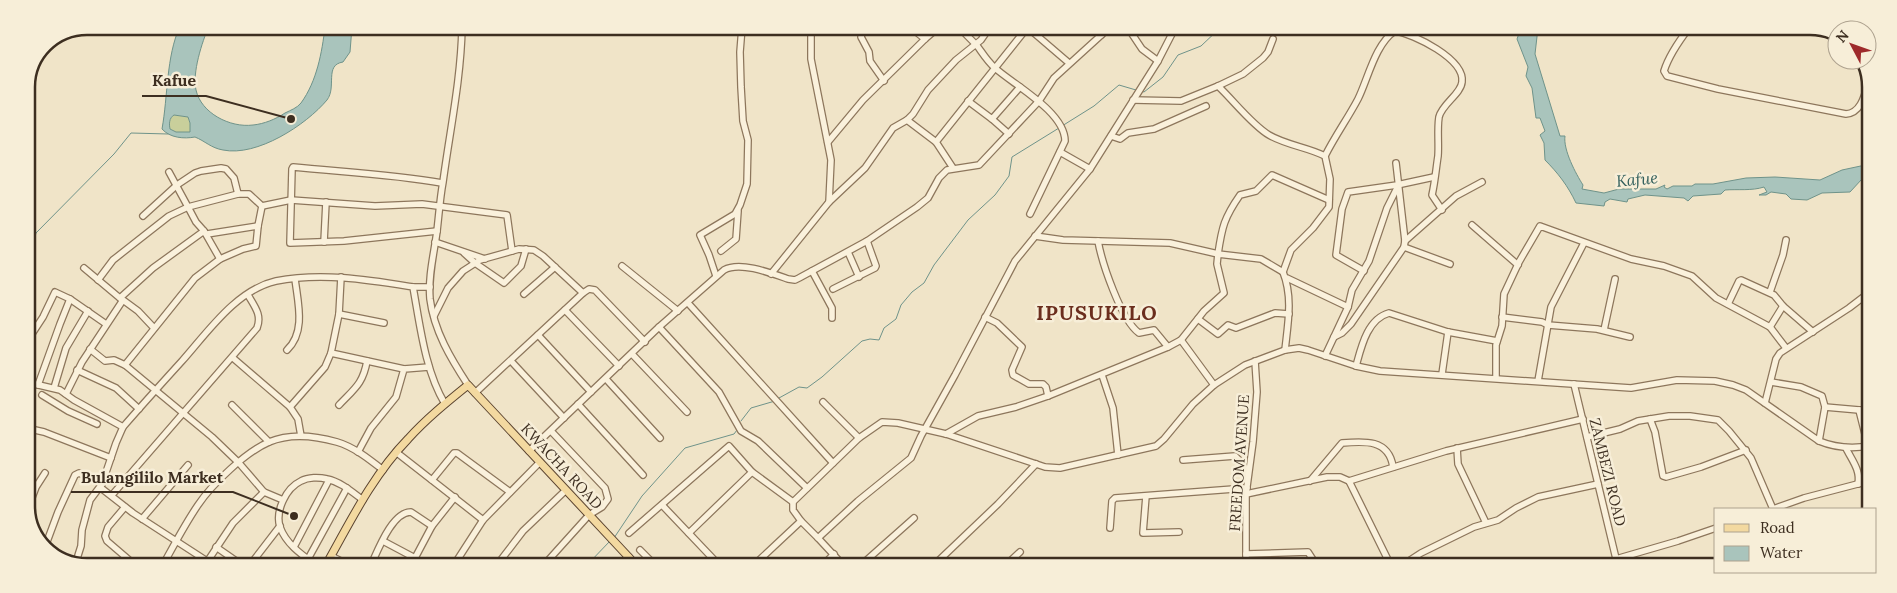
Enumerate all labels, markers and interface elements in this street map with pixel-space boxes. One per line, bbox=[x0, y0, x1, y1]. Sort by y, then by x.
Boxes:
north arrow bbox=[1827, 20, 1877, 70]
text: N bbox=[1832, 26, 1853, 46]
callout: Kafue bbox=[142, 65, 206, 96]
text: Kafue bbox=[152, 70, 196, 90]
water label: Kafue bbox=[1615, 167, 1659, 191]
district label: IPUSUKILO bbox=[1036, 300, 1158, 325]
street label: FREEDOM AVENUE bbox=[1225, 394, 1253, 532]
street label: ZAMBEZI ROAD bbox=[1585, 416, 1631, 528]
street label: KWACHA ROAD bbox=[517, 419, 607, 513]
callout: Bulangililo Market bbox=[71, 461, 233, 492]
text: Bulangililo Market bbox=[81, 467, 224, 487]
legend bbox=[1714, 508, 1877, 573]
text: Road bbox=[1760, 518, 1795, 537]
text: Water bbox=[1760, 543, 1803, 562]

